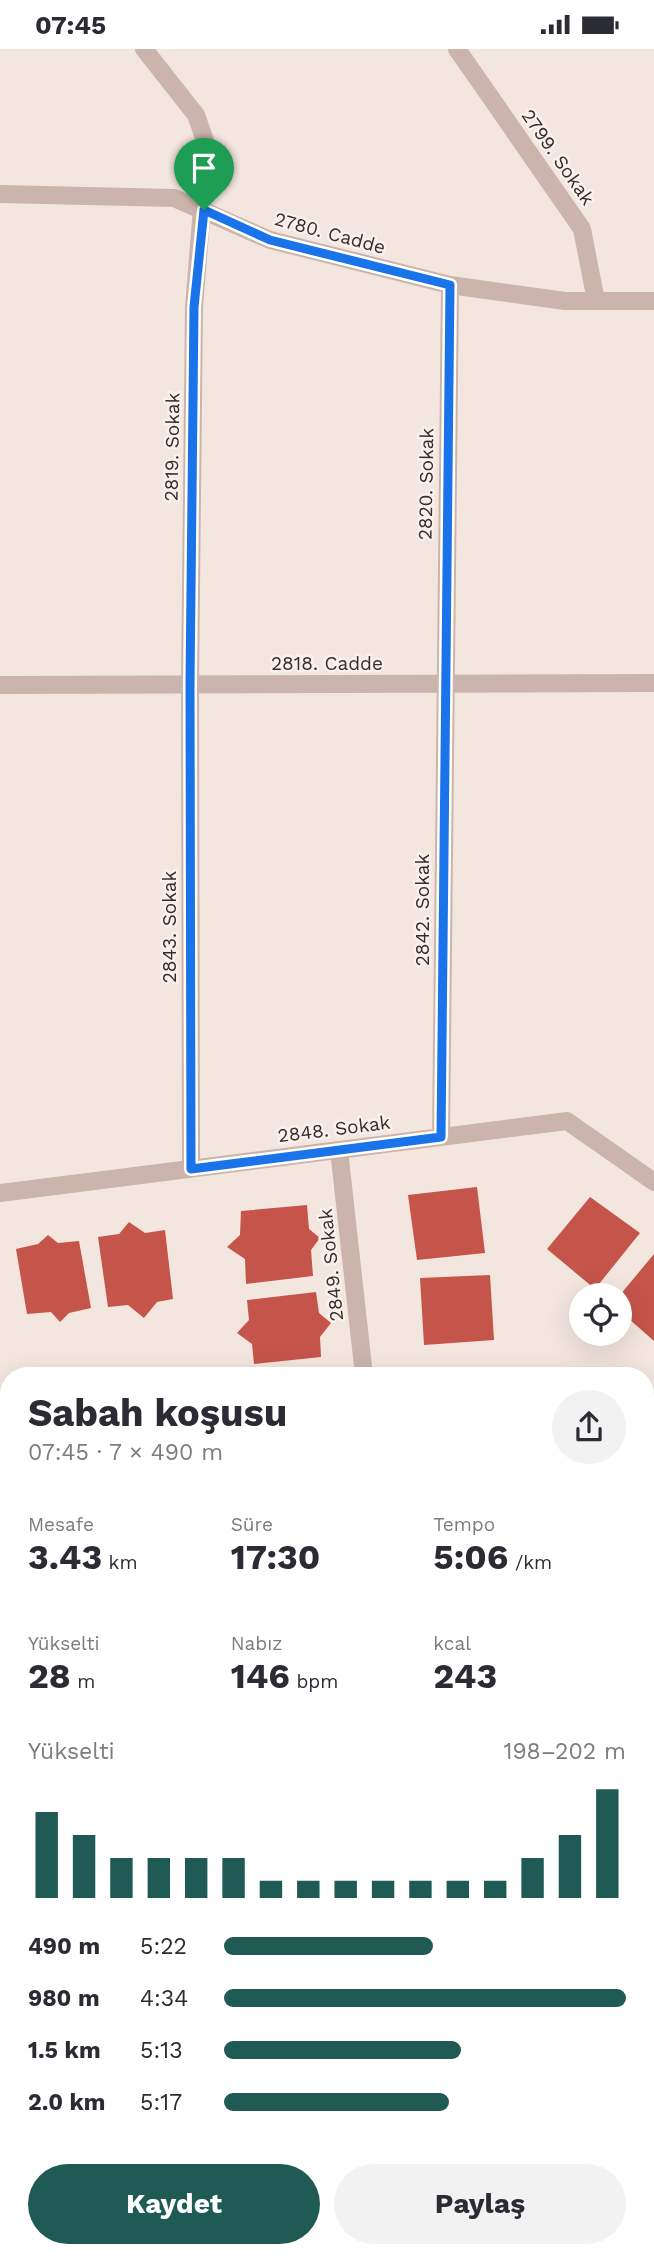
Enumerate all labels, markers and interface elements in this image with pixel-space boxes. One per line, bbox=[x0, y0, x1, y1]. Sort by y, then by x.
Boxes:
text: 07:45 bbox=[35, 10, 106, 40]
street label: 2799. Sokak bbox=[517, 105, 600, 210]
pin bbox=[174, 138, 234, 210]
icon: arrive bbox=[185, 149, 223, 187]
street label: 2780. Cadde bbox=[272, 207, 388, 259]
street label: 2819. Sokak bbox=[160, 392, 184, 502]
street label: 2820. Sokak bbox=[414, 427, 438, 540]
street label: 2818. Cadde bbox=[271, 652, 383, 675]
street label: 2842. Sokak bbox=[411, 853, 434, 966]
street label: 2843. Sokak bbox=[158, 870, 181, 983]
street label: 2848. Sokak bbox=[276, 1111, 392, 1147]
street label: 2849. Sokak bbox=[314, 1207, 348, 1322]
map controls bbox=[569, 1283, 632, 1346]
button: locate bbox=[569, 1283, 632, 1346]
button: share bbox=[552, 1390, 626, 1464]
text: Sabah koşusu bbox=[28, 1391, 287, 1435]
text: 07:45 · 7 × 490 m bbox=[28, 1439, 223, 1466]
text: Mesafe bbox=[28, 1513, 94, 1536]
text: Süre bbox=[231, 1513, 273, 1536]
text: Tempo bbox=[433, 1513, 495, 1536]
text: 3.43 bbox=[28, 1536, 102, 1578]
text: 17:30 bbox=[231, 1536, 320, 1578]
text: 5:06 bbox=[433, 1536, 508, 1578]
text: km bbox=[102, 1551, 138, 1574]
text: /km bbox=[508, 1551, 552, 1574]
text: Yükselti bbox=[28, 1632, 100, 1655]
text: Nabız bbox=[231, 1632, 282, 1655]
text: kcal bbox=[433, 1632, 471, 1655]
text: 28 bbox=[28, 1655, 71, 1697]
text: 146 bbox=[231, 1655, 290, 1697]
text: 243 bbox=[433, 1655, 497, 1697]
text: m bbox=[71, 1670, 95, 1693]
text: bpm bbox=[290, 1670, 338, 1693]
text: Yükselti bbox=[28, 1738, 115, 1765]
text: 198–202 m bbox=[503, 1738, 626, 1765]
text: 490 m bbox=[28, 1933, 100, 1960]
text: 5:22 bbox=[140, 1933, 187, 1960]
text: 980 m bbox=[28, 1985, 100, 2012]
text: 4:34 bbox=[140, 1985, 188, 2012]
text: 1.5 km bbox=[28, 2037, 101, 2064]
text: 5:13 bbox=[140, 2037, 183, 2064]
text: 2.0 km bbox=[28, 2089, 106, 2116]
text: 5:17 bbox=[140, 2089, 182, 2116]
button: Kaydet bbox=[28, 2164, 320, 2244]
button: Paylaş bbox=[334, 2164, 626, 2244]

